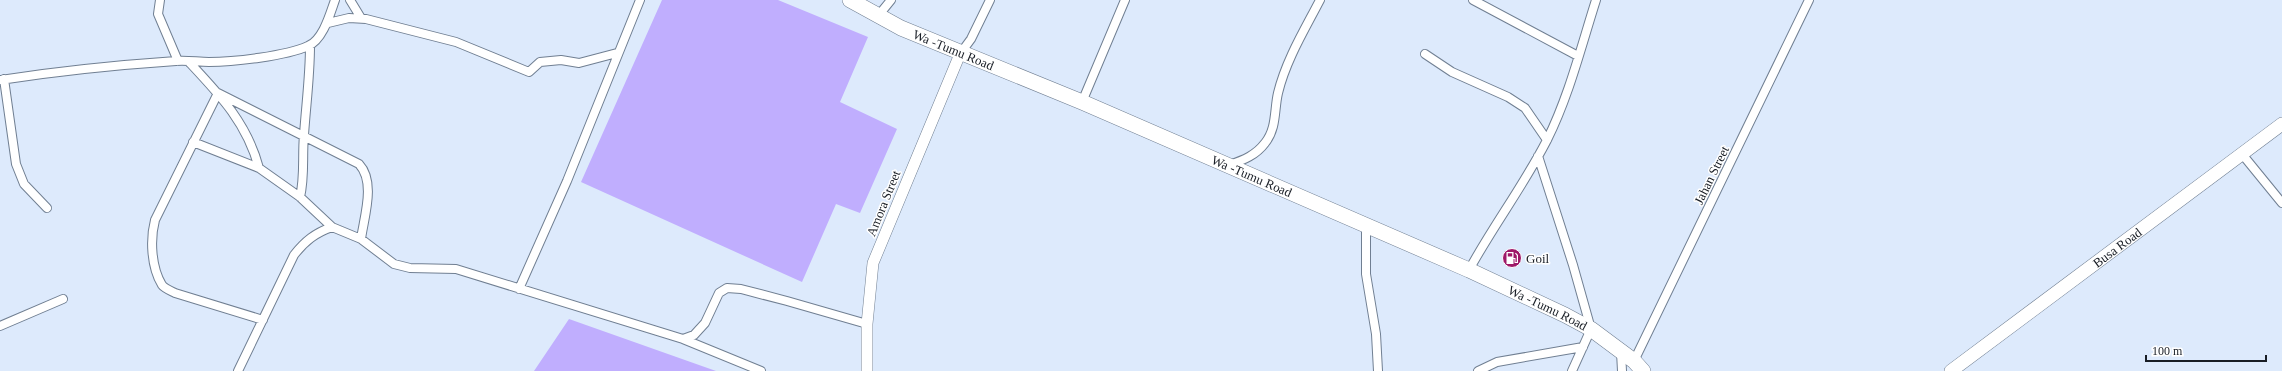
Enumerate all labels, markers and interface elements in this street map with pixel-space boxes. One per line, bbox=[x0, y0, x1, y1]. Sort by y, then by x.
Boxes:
street label: Wa -Tumu Road bbox=[911, 27, 996, 73]
street label: Jahan Street bbox=[1691, 143, 1732, 207]
street label: Wa -Tumu Road bbox=[1209, 152, 1295, 200]
street label: Amora Street bbox=[863, 168, 904, 238]
street label: Busa Road bbox=[2090, 224, 2145, 271]
fuel station icon: Goil bbox=[1501, 247, 1523, 269]
place label: Goil bbox=[1526, 251, 1550, 266]
street label: Wa -Tumu Road bbox=[1506, 283, 1590, 334]
scale bar bbox=[2146, 337, 2266, 363]
text: 100 m bbox=[2152, 344, 2183, 358]

